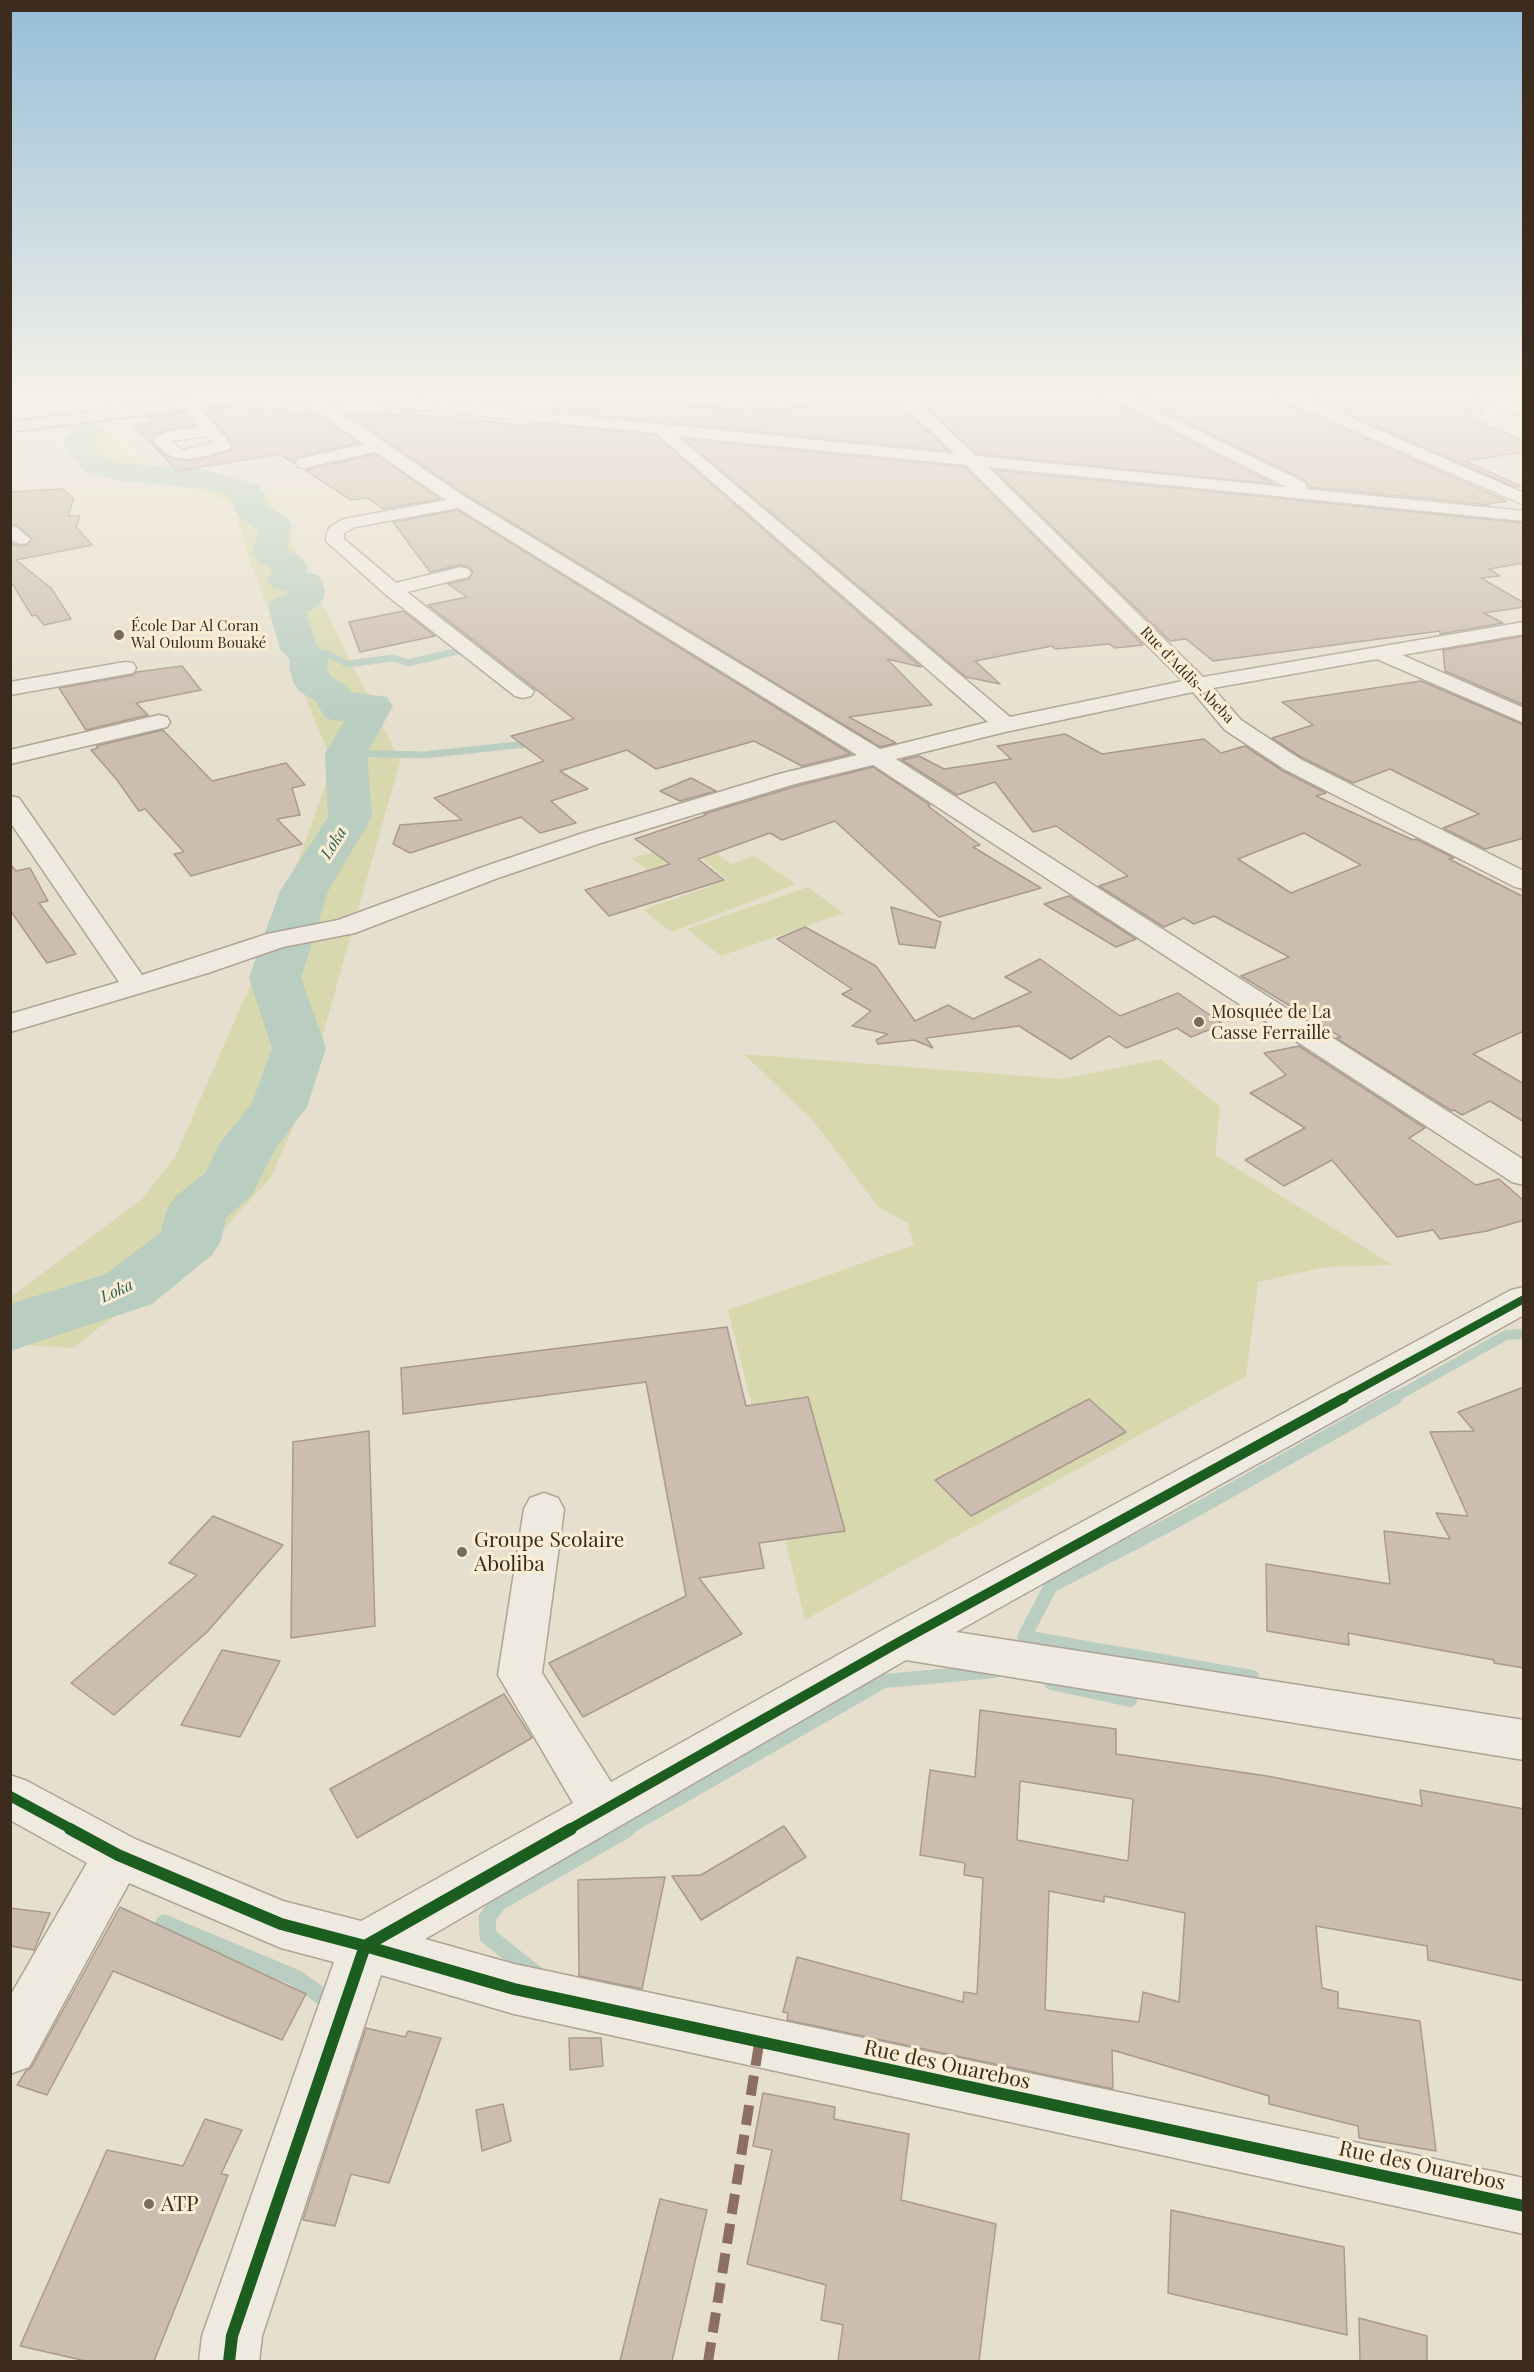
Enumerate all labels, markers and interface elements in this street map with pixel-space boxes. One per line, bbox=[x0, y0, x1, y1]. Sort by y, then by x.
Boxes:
place label: École Dar Al Coran Wal Ouloum Bouaké bbox=[131, 617, 266, 652]
street label: Rue d'Addis-Abeba bbox=[1136, 623, 1238, 727]
marker: École Dar Al Coran Wal Ouloum Bouaké bbox=[112, 628, 126, 642]
water label: Loka bbox=[317, 824, 351, 862]
place label: Mosquée de La Casse Ferraille bbox=[1211, 1001, 1331, 1044]
marker: Mosquée de La Casse Ferraille bbox=[1192, 1015, 1206, 1029]
water label: Loka bbox=[98, 1275, 136, 1307]
place label: Groupe Scolaire Aboliba bbox=[474, 1527, 624, 1577]
marker: Groupe Scolaire Aboliba bbox=[455, 1545, 469, 1559]
street label: Rue des Ouarebos bbox=[861, 2035, 1033, 2095]
street label: Rue des Ouarebos bbox=[1336, 2136, 1508, 2196]
place label: ATP bbox=[161, 2191, 199, 2217]
marker: ATP bbox=[142, 2197, 156, 2211]

